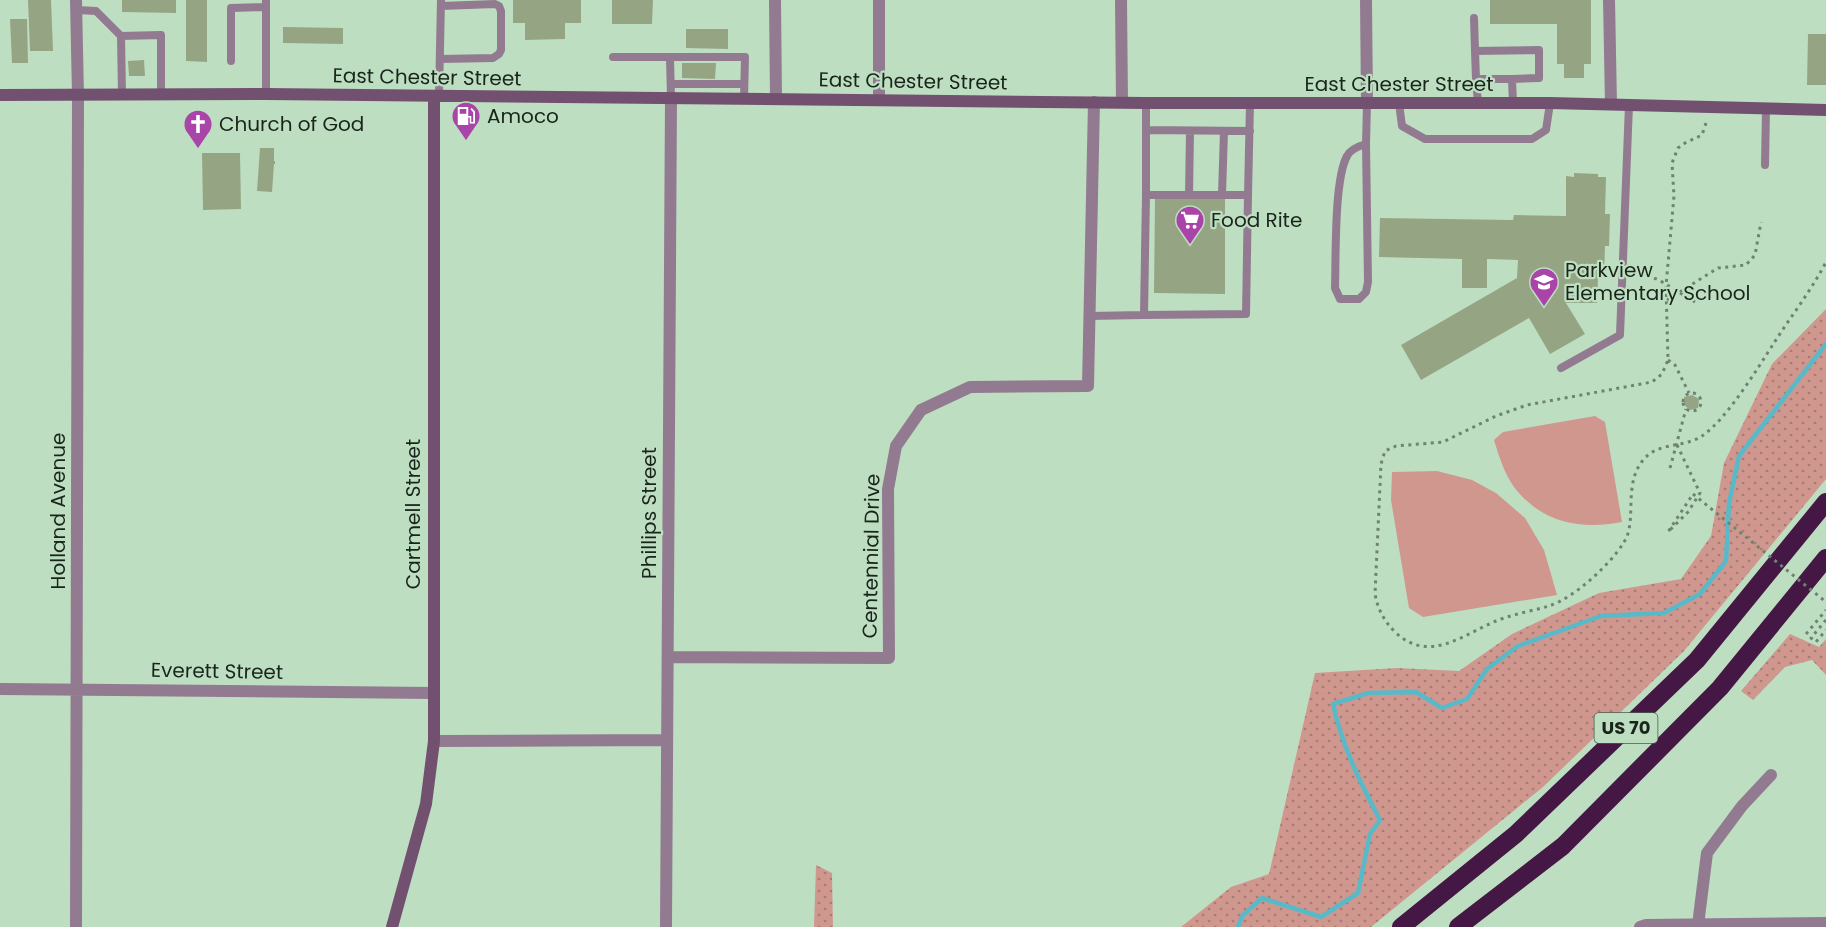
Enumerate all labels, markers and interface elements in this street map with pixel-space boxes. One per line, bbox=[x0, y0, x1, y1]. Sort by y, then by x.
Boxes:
street label: East Chester Street bbox=[332, 61, 522, 93]
street label: East Chester Street bbox=[818, 65, 1008, 97]
street label: East Chester Street bbox=[1305, 70, 1493, 98]
fuel station icon: Amoco bbox=[450, 100, 482, 142]
place label: Amoco bbox=[487, 102, 559, 130]
church icon: Church of God bbox=[182, 108, 214, 150]
place label: Church of God bbox=[219, 110, 364, 138]
supermarket icon: Food Rite bbox=[1174, 204, 1206, 246]
place label: Food Rite bbox=[1211, 206, 1302, 234]
place label: Parkview Elementary School bbox=[1565, 256, 1750, 307]
school or university icon: Parkview Elementary School bbox=[1528, 266, 1560, 308]
street label: Holland Avenue bbox=[44, 433, 72, 589]
street label: Cartmell Street bbox=[399, 439, 427, 589]
street label: Phillips Street bbox=[635, 447, 663, 579]
street label: Centennial Drive bbox=[856, 473, 886, 639]
street label: Everett Street bbox=[151, 656, 283, 686]
road number: US 70 bbox=[1594, 713, 1658, 743]

